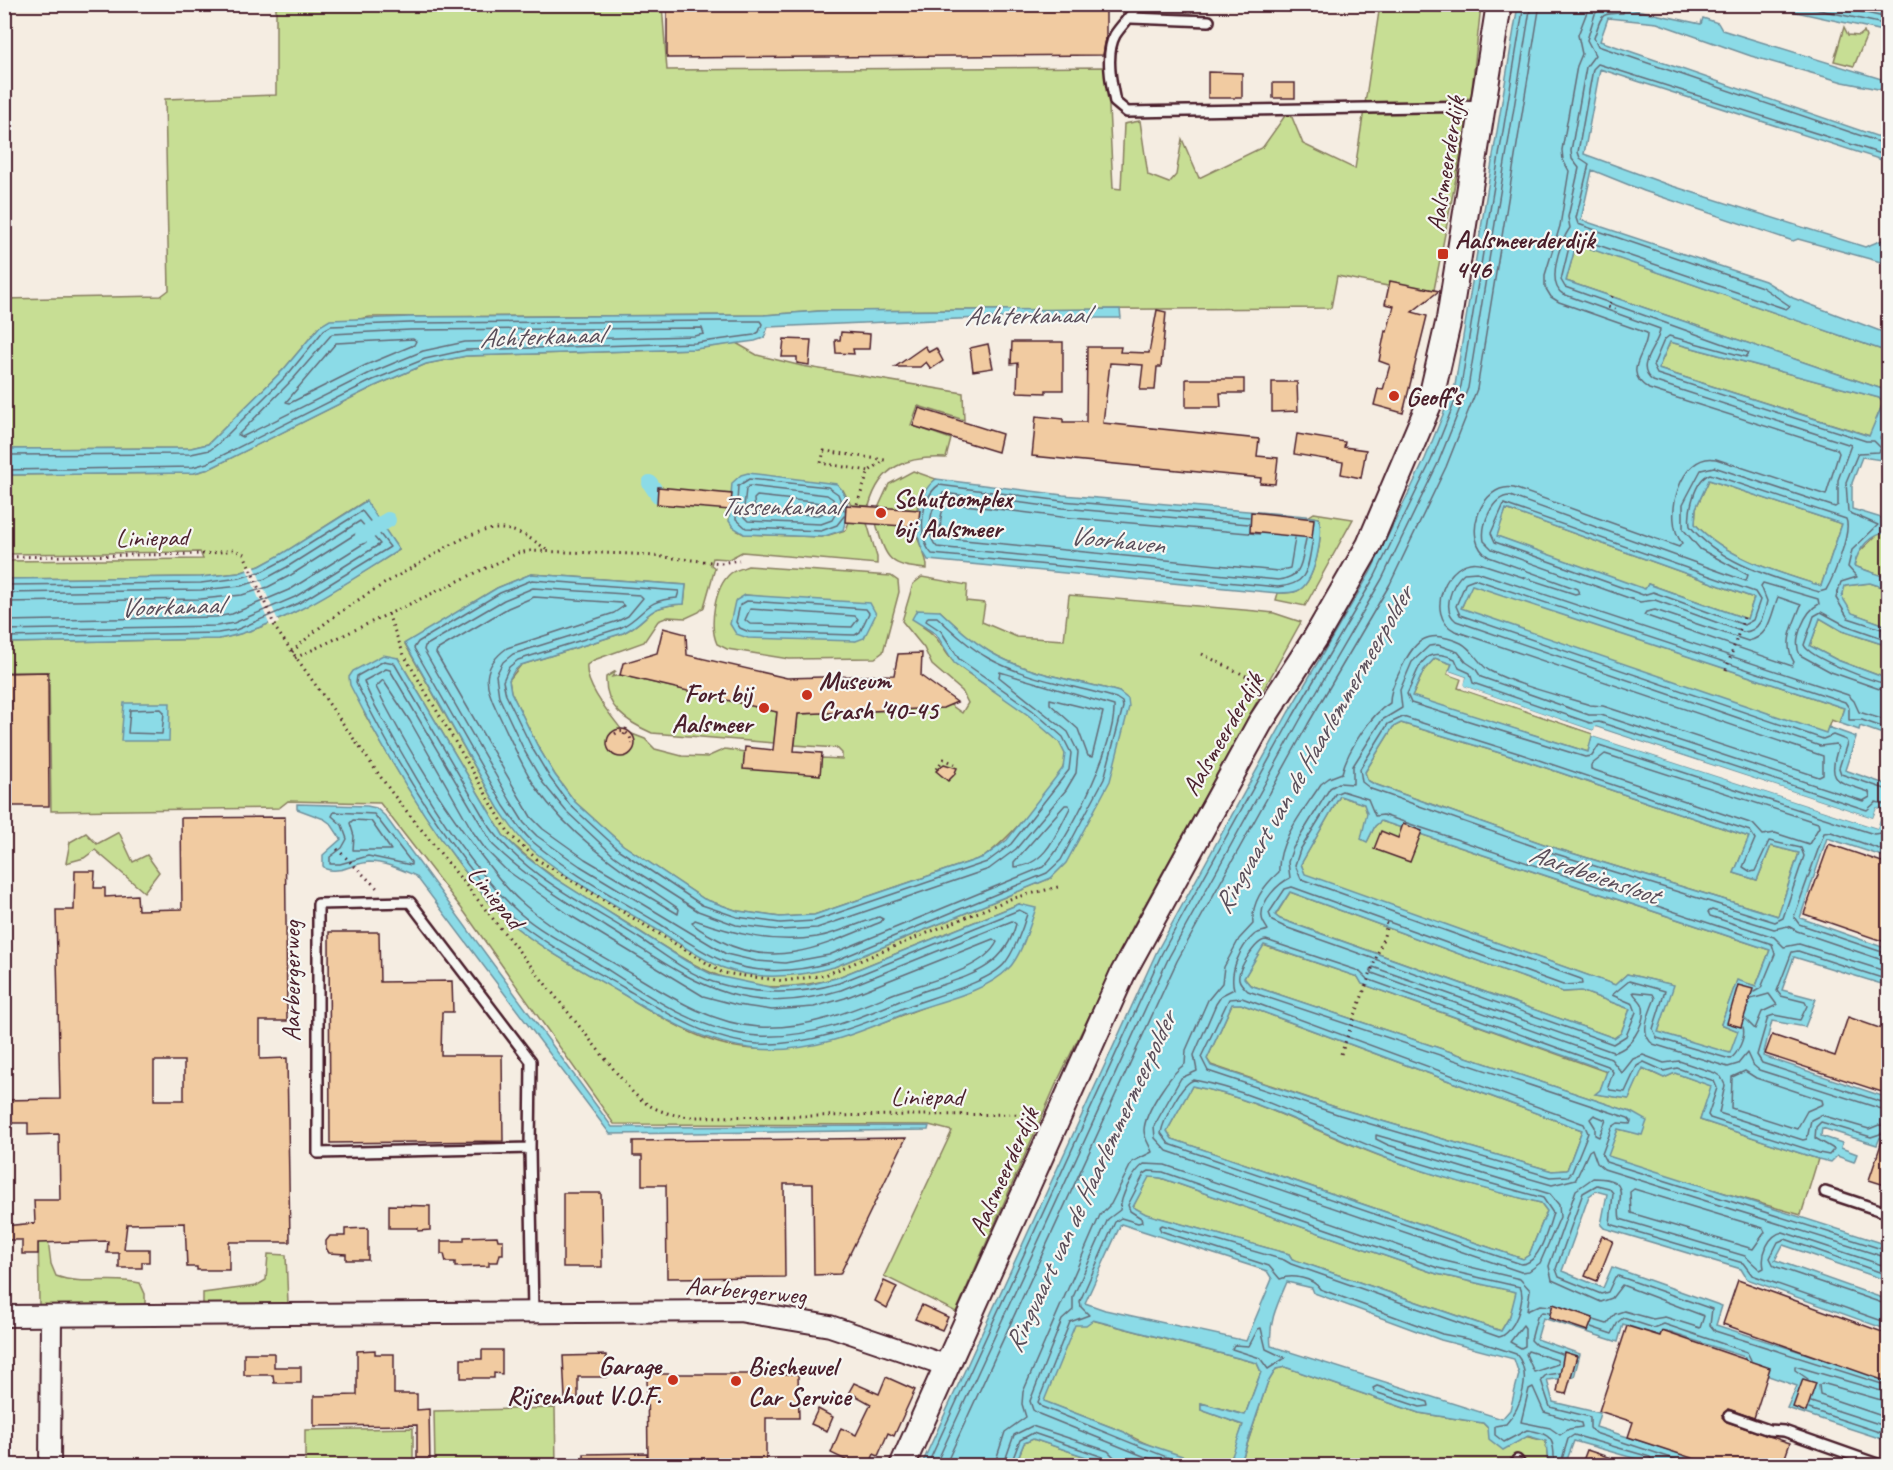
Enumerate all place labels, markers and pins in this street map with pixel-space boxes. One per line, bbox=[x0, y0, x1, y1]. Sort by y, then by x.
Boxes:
place label: Aalsmeerderdijk 446 bbox=[1455, 223, 1597, 286]
marker: Aalsmeerderdijk 446 bbox=[1436, 247, 1450, 261]
place label: Geoff's bbox=[1406, 380, 1465, 413]
marker: Geoff's bbox=[1387, 389, 1401, 403]
place label: Schutcomplex bij Aalsmeer bbox=[893, 482, 1014, 545]
marker: Schutcomplex bij Aalsmeer bbox=[874, 506, 888, 520]
place label: Museum Crash '40-45 bbox=[819, 664, 940, 727]
place label: Fort bij Aalsmeer bbox=[672, 677, 755, 740]
marker: Museum Crash '40-45 bbox=[800, 688, 814, 702]
marker: Fort bij Aalsmeer bbox=[757, 701, 771, 715]
place label: Garage Rijsenhout V.O.F. bbox=[507, 1349, 663, 1412]
place label: Biesheuvel Car Service bbox=[748, 1350, 853, 1413]
marker: Garage Rijsenhout V.O.F. bbox=[666, 1373, 680, 1387]
marker: Biesheuvel Car Service bbox=[729, 1374, 743, 1388]

